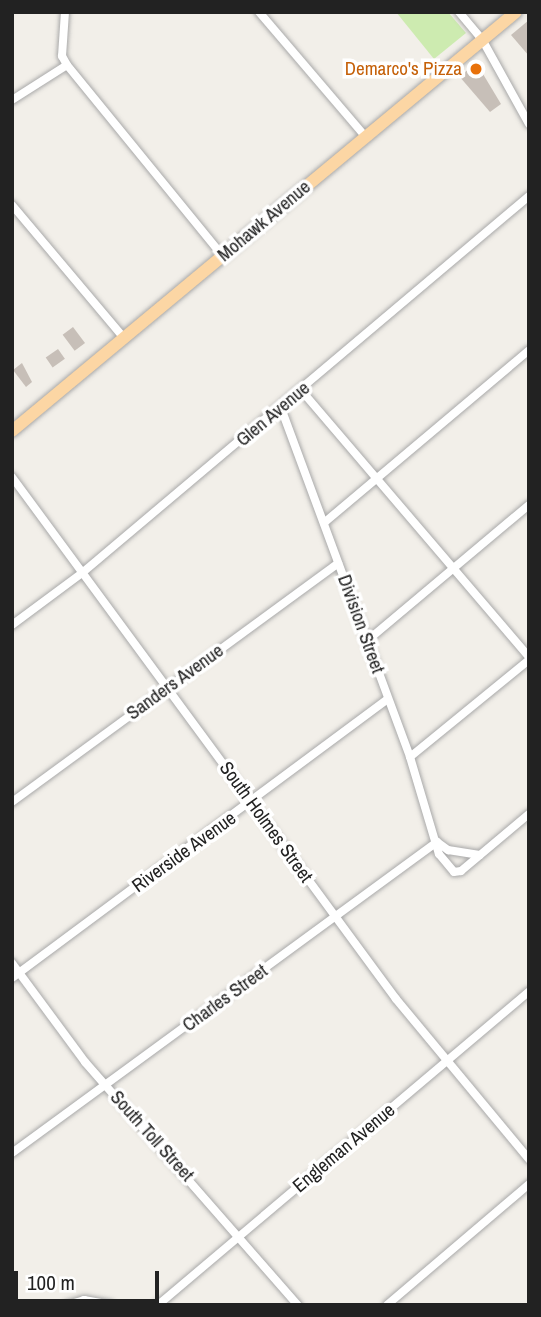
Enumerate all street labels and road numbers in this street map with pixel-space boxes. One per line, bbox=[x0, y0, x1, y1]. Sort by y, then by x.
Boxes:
street label: Mohawk Avenue bbox=[213, 175, 315, 267]
street label: Glen Avenue bbox=[231, 376, 315, 452]
street label: Division Street bbox=[333, 572, 389, 676]
street label: Sanders Avenue bbox=[122, 639, 228, 725]
street label: South Holmes Street bbox=[215, 757, 317, 887]
street label: Riverside Avenue bbox=[127, 806, 241, 898]
street label: Charles Street bbox=[178, 960, 272, 1036]
street label: South Toll Street bbox=[105, 1086, 199, 1186]
street label: Engleman Avenue bbox=[288, 1098, 400, 1198]

